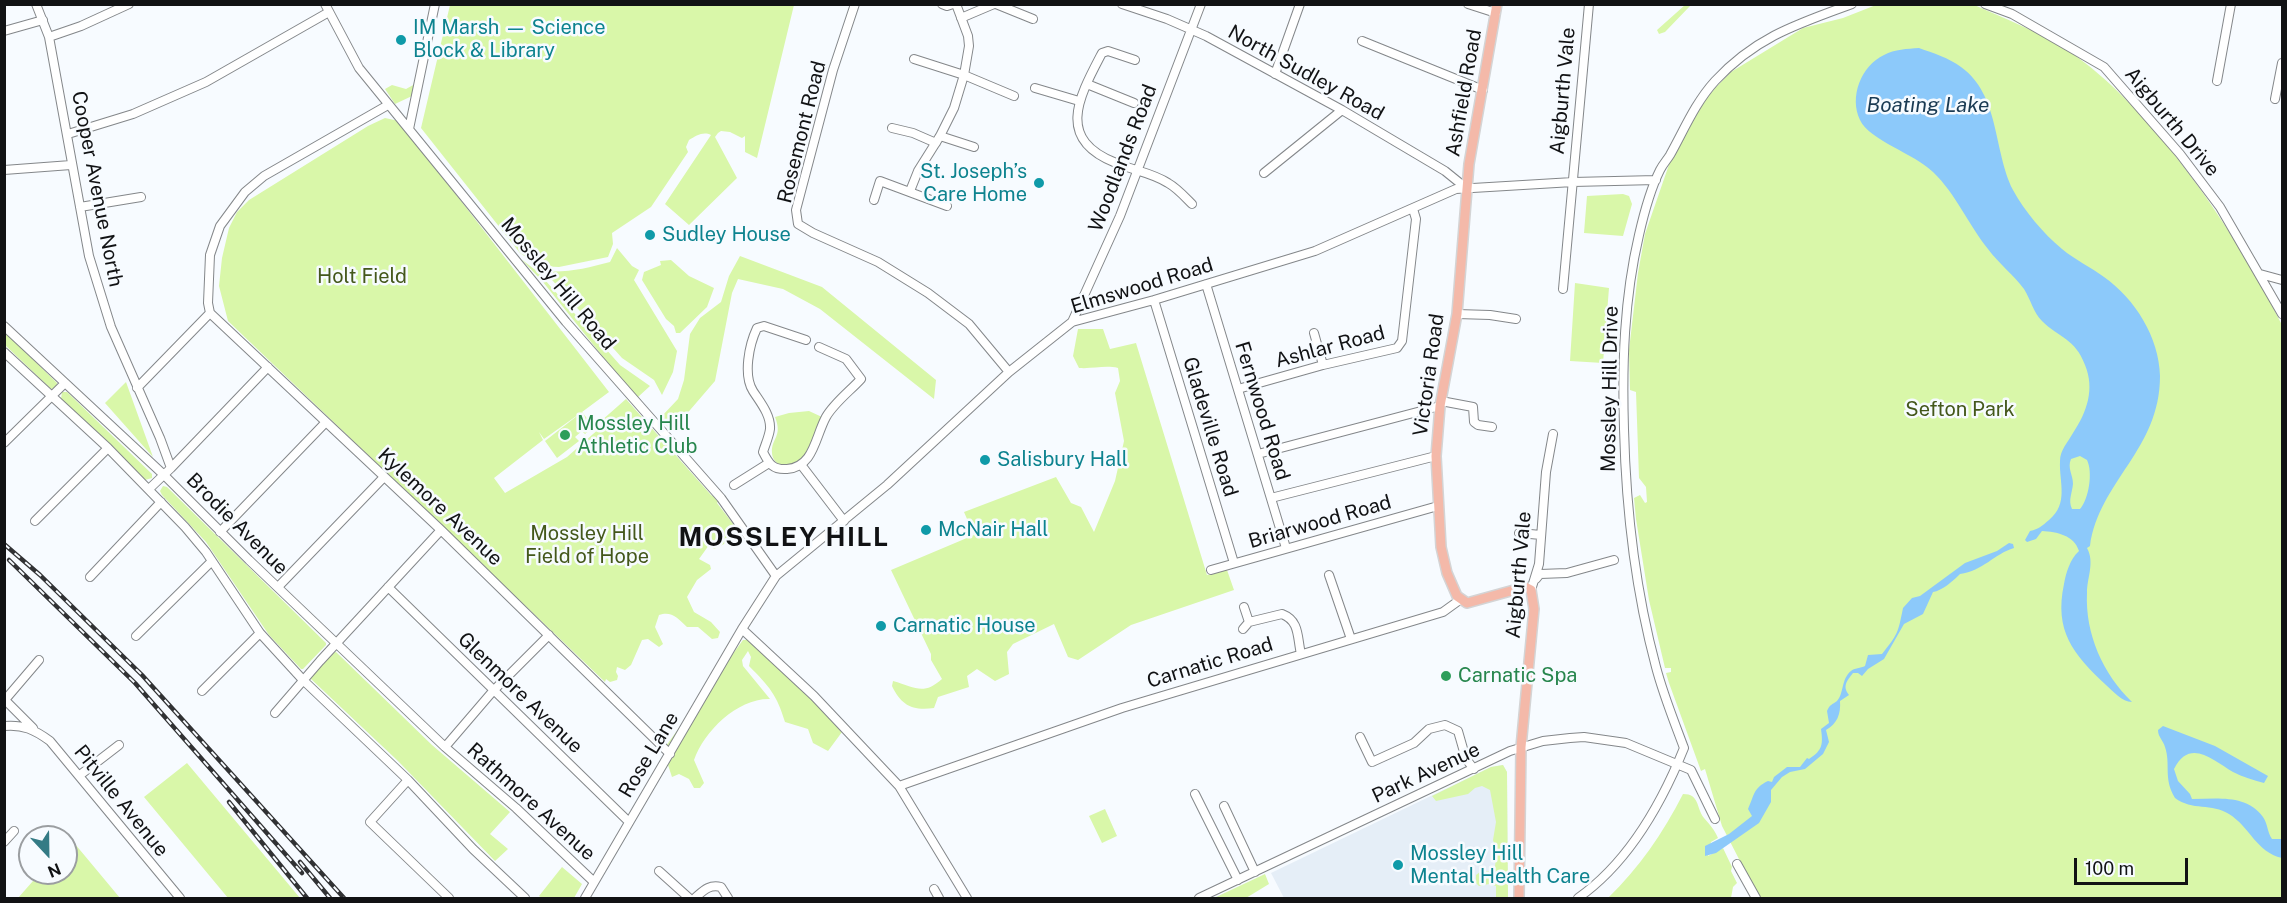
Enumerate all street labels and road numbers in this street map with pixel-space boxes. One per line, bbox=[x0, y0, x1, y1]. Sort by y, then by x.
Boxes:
street label: North Sudley Road bbox=[1224, 20, 1388, 126]
street label: Aigburth Vale bbox=[1545, 26, 1581, 156]
street label: Ashfield Road bbox=[1441, 27, 1487, 159]
street label: Rosemont Road bbox=[773, 58, 831, 206]
street label: Aigburth Drive bbox=[2119, 63, 2225, 181]
street label: Woodlands Road bbox=[1084, 81, 1162, 235]
street label: Cooper Avenue North bbox=[66, 89, 128, 289]
street label: Mossley Hill Road bbox=[496, 213, 620, 355]
street label: Elmswood Road bbox=[1068, 253, 1216, 319]
street label: Mossley Hill Drive bbox=[1597, 306, 1623, 472]
street label: Victoria Road bbox=[1409, 312, 1449, 438]
street label: Ashlar Road bbox=[1273, 321, 1387, 373]
street label: Fernwood Road bbox=[1229, 339, 1295, 483]
street label: Gladeville Road bbox=[1177, 354, 1243, 500]
street label: Kylemore Avenue bbox=[373, 443, 507, 571]
street label: Brodie Avenue bbox=[181, 468, 293, 580]
street label: Briarwood Road bbox=[1246, 490, 1394, 554]
street label: Aigburth Vale bbox=[1501, 510, 1537, 640]
street label: Glenmore Avenue bbox=[453, 627, 587, 759]
street label: Carnatic Road bbox=[1144, 632, 1276, 694]
street label: Rose Lane bbox=[614, 708, 684, 802]
street label: Rathmore Avenue bbox=[462, 738, 600, 866]
street label: Park Avenue bbox=[1368, 738, 1484, 808]
street label: Pitville Avenue bbox=[69, 740, 173, 862]

